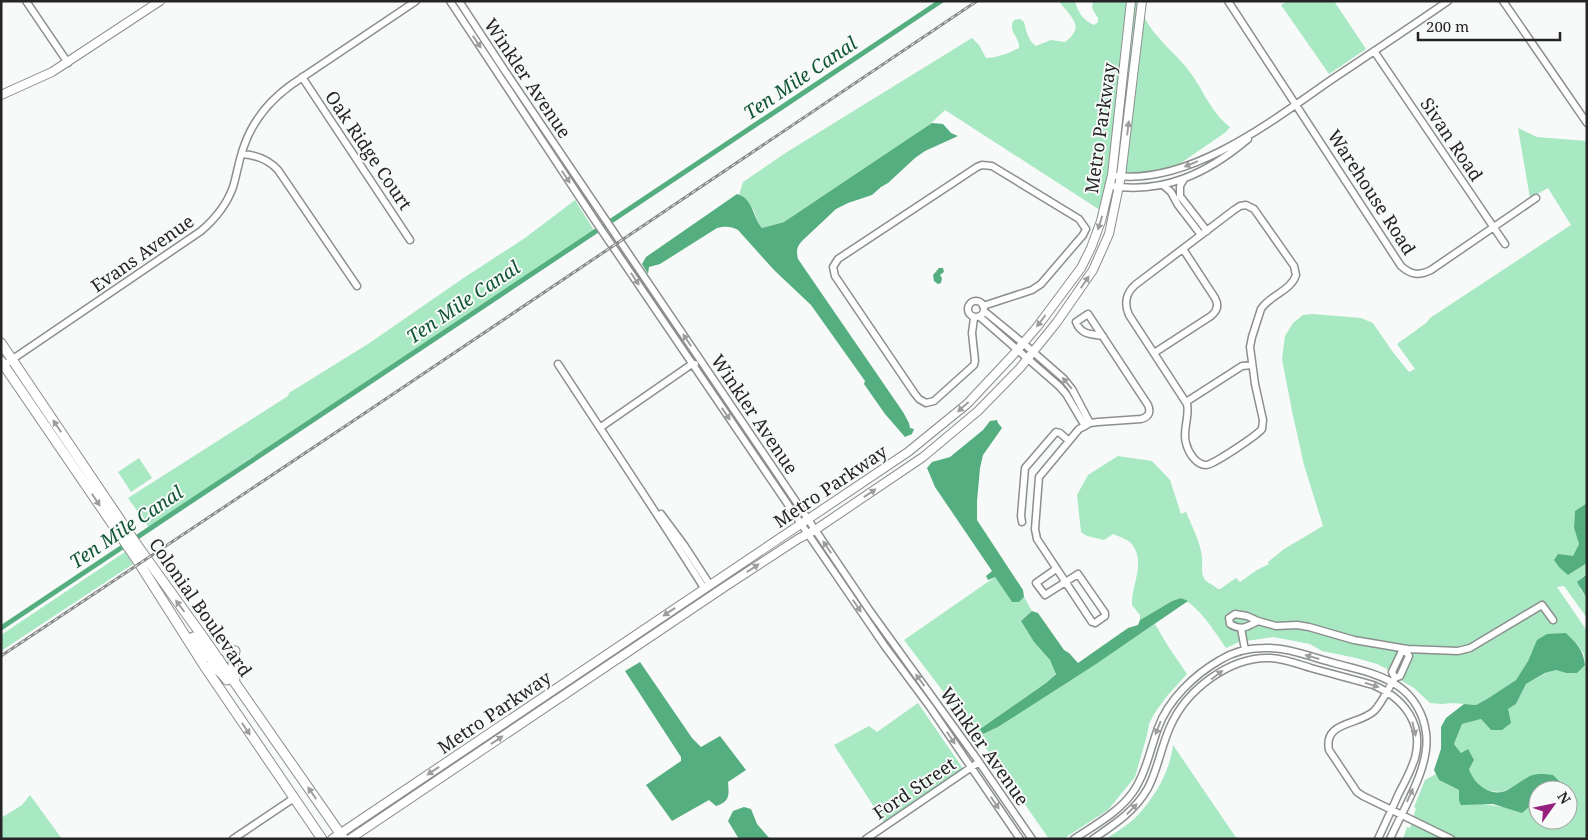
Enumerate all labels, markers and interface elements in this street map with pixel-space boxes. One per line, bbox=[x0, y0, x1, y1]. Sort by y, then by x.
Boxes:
scale bar bbox=[1418, 10, 1560, 42]
street label: Winkler Avenue bbox=[479, 13, 577, 143]
text: 200 m bbox=[1426, 16, 1469, 36]
water label: Ten Mile Canal bbox=[738, 30, 862, 126]
one-way arrow bbox=[472, 35, 481, 49]
street label: Metro Parkway bbox=[1079, 60, 1121, 195]
street label: Oak Ridge Court bbox=[320, 86, 418, 214]
street label: Sivan Road bbox=[1415, 93, 1489, 185]
one-way arrow bbox=[1124, 120, 1132, 136]
street label: Warehouse Road bbox=[1322, 125, 1422, 259]
one-way arrow bbox=[1184, 161, 1198, 169]
one-way arrow bbox=[561, 171, 571, 184]
street label: Evans Avenue bbox=[86, 209, 198, 297]
one-way arrow bbox=[1096, 215, 1104, 230]
water label: Ten Mile Canal bbox=[401, 254, 525, 350]
one-way arrow bbox=[630, 272, 640, 286]
one-way arrow bbox=[1080, 275, 1090, 289]
one-way arrow bbox=[1036, 314, 1046, 328]
one-way arrow bbox=[682, 333, 692, 347]
street label: Winkler Avenue bbox=[706, 349, 804, 479]
one-way arrow bbox=[1061, 377, 1072, 390]
one-way arrow bbox=[957, 401, 969, 413]
one-way arrow bbox=[721, 407, 731, 420]
one-way arrow bbox=[52, 419, 62, 433]
street label: Metro Parkway bbox=[769, 439, 892, 533]
water label: Ten Mile Canal bbox=[64, 479, 188, 575]
one-way arrow bbox=[863, 488, 877, 498]
one-way arrow bbox=[91, 493, 101, 507]
street label: Colonial Boulevard bbox=[144, 533, 258, 681]
one-way arrow bbox=[822, 540, 832, 554]
one-way arrow bbox=[746, 563, 760, 573]
one-way arrow bbox=[852, 599, 862, 612]
one-way arrow bbox=[174, 600, 185, 613]
one-way arrow bbox=[663, 607, 676, 617]
one-way arrow bbox=[1305, 653, 1320, 661]
street label: Metro Parkway bbox=[433, 665, 556, 759]
one-way arrow bbox=[1210, 670, 1224, 680]
one-way arrow bbox=[915, 674, 925, 687]
street label: Winkler Avenue bbox=[935, 682, 1035, 810]
one-way arrow bbox=[1364, 682, 1379, 689]
one-way arrow bbox=[1154, 721, 1162, 736]
one-way arrow bbox=[241, 722, 251, 736]
one-way arrow bbox=[1410, 722, 1418, 737]
one-way arrow bbox=[946, 731, 956, 745]
one-way arrow bbox=[490, 735, 504, 744]
street label: Ford Street bbox=[868, 752, 960, 824]
one-way arrow bbox=[426, 766, 440, 776]
north arrow bbox=[1528, 780, 1578, 830]
one-way arrow bbox=[307, 786, 317, 800]
one-way arrow bbox=[1407, 788, 1415, 802]
text: N bbox=[1553, 788, 1575, 807]
one-way arrow bbox=[990, 797, 1000, 810]
one-way arrow bbox=[1126, 804, 1138, 816]

